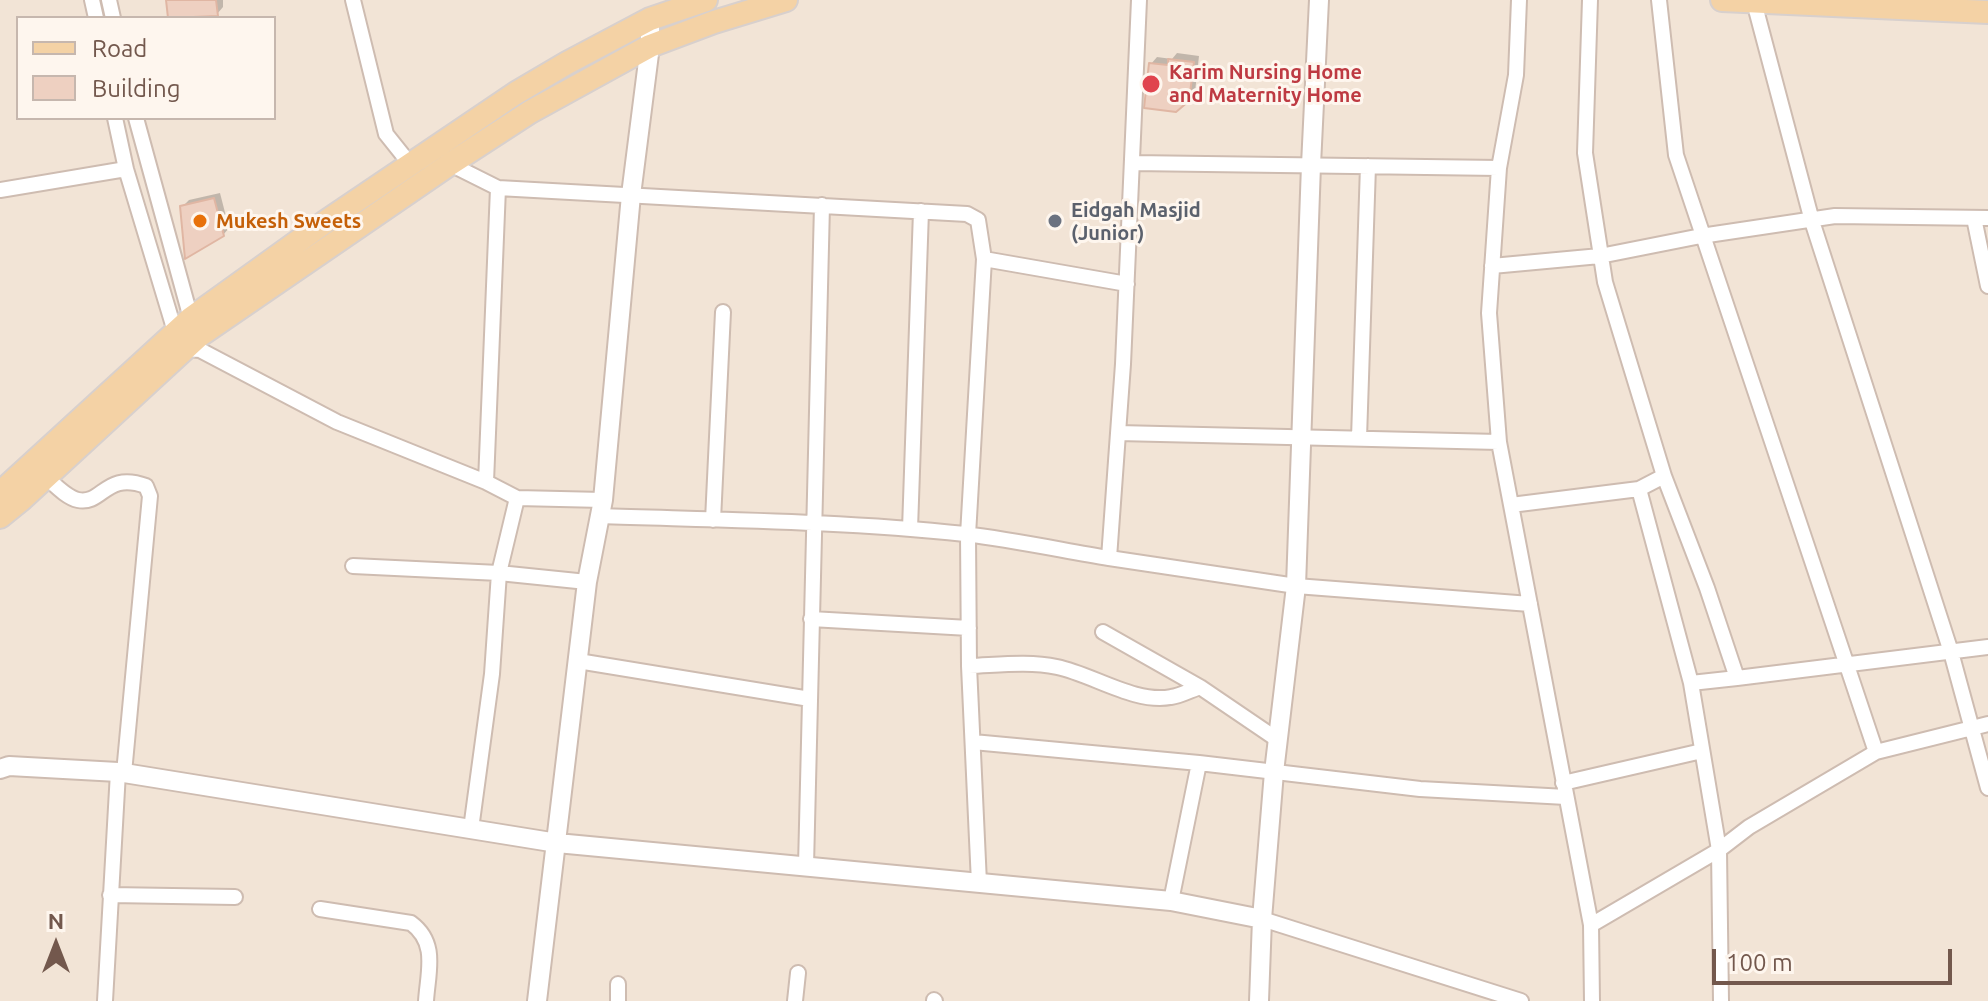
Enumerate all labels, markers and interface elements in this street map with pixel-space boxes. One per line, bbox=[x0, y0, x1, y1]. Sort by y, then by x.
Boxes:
legend bbox=[16, 16, 276, 120]
text: Road bbox=[92, 35, 147, 62]
place label: Karim Nursing Home and Maternity Home bbox=[1169, 60, 1362, 107]
marker: Karim Nursing Home and Maternity Home bbox=[1140, 73, 1162, 95]
text: Building bbox=[92, 75, 180, 102]
place label: Eidgah Masjid (Junior) bbox=[1071, 198, 1201, 245]
place label: Mukesh Sweets bbox=[216, 209, 361, 233]
marker: Mukesh Sweets bbox=[191, 212, 209, 230]
marker: Eidgah Masjid (Junior) bbox=[1046, 212, 1064, 230]
north arrow bbox=[16, 905, 96, 985]
text: N bbox=[48, 908, 64, 933]
scale bar bbox=[1716, 933, 1956, 983]
text: 100 m bbox=[1726, 949, 1793, 976]

